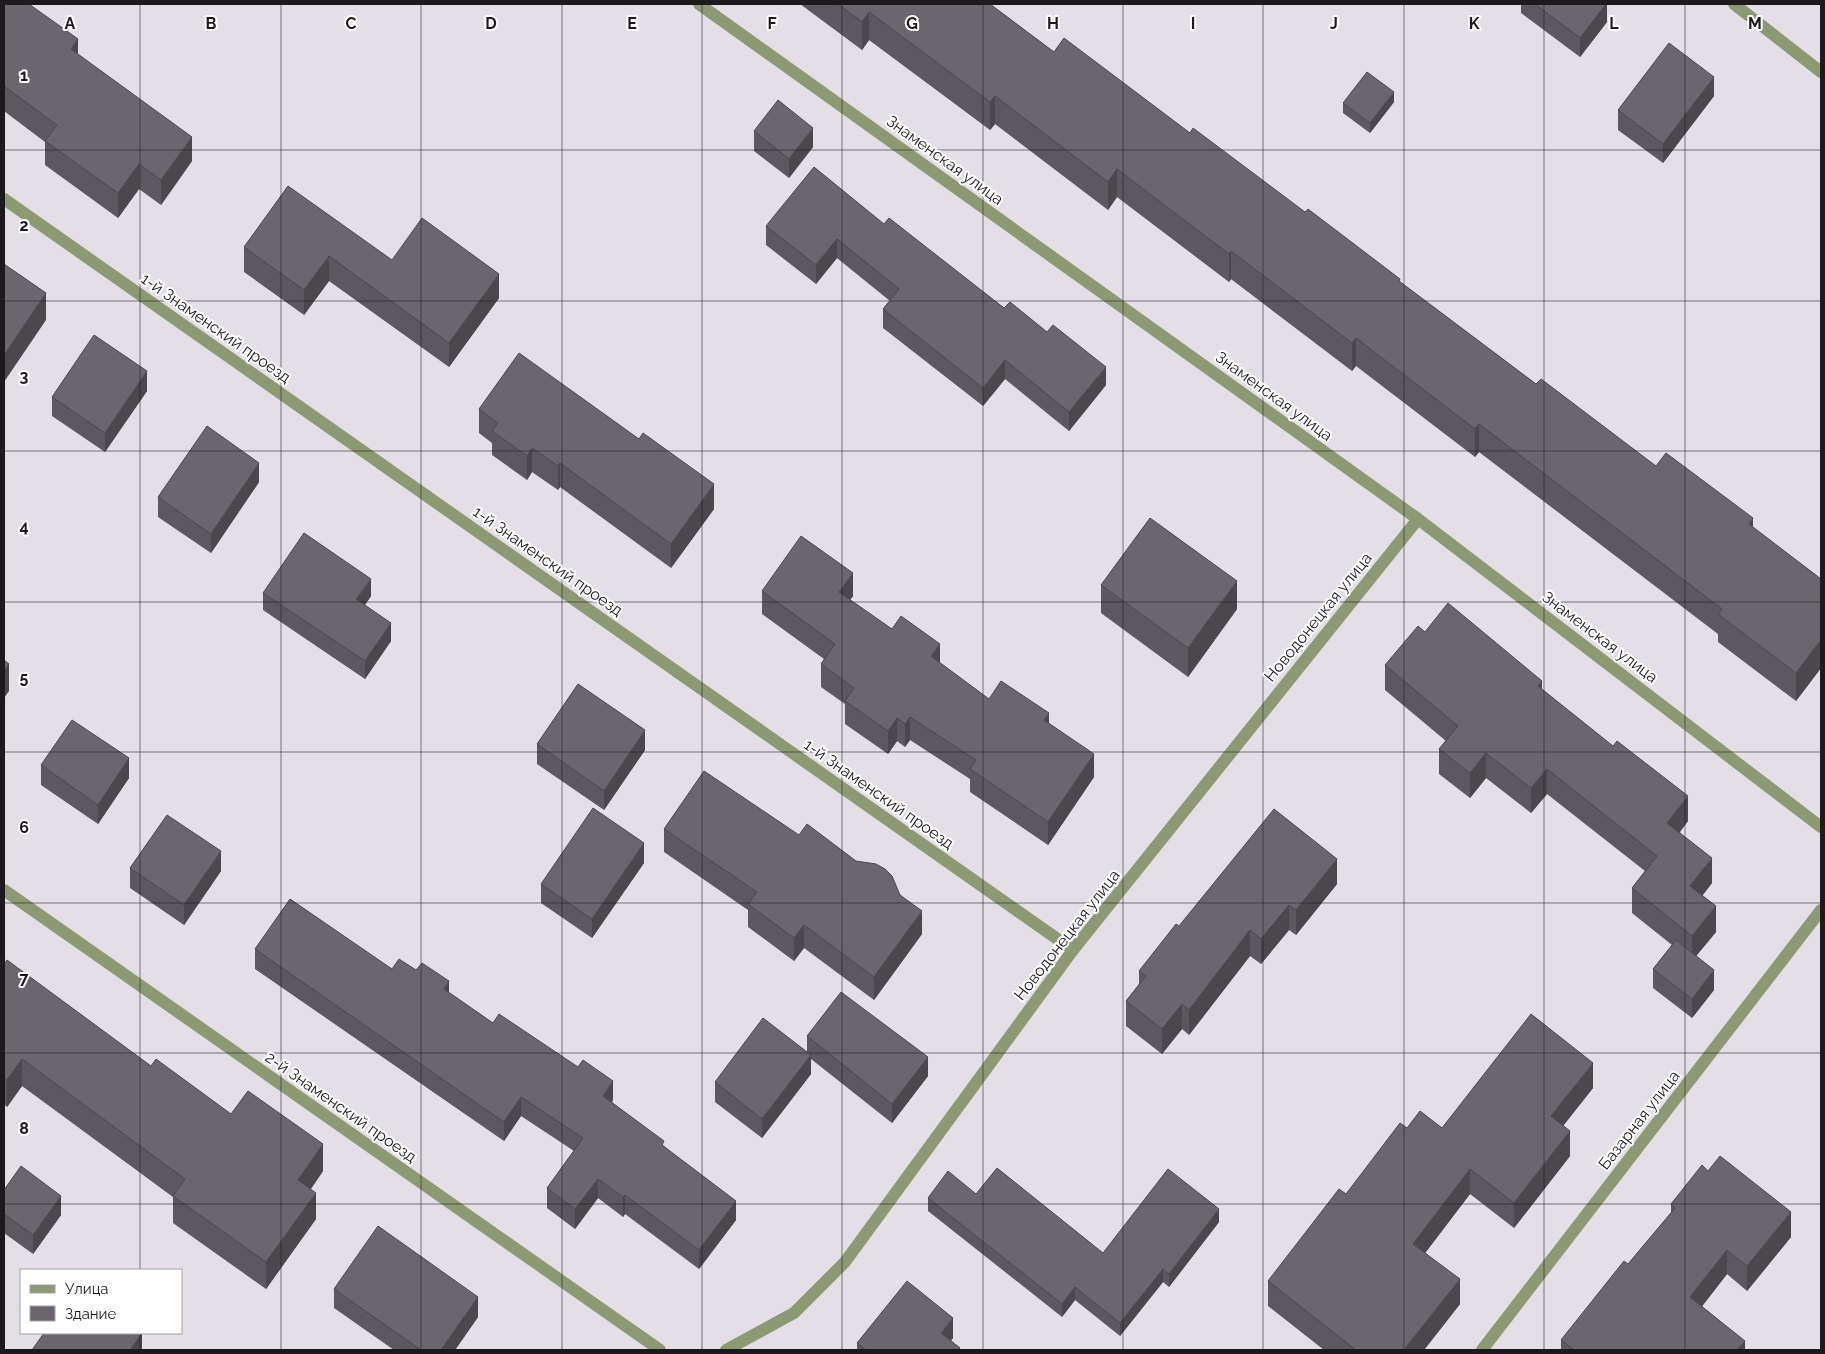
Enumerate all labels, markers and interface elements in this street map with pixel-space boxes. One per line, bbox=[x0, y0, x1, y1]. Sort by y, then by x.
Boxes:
text: A bbox=[65, 14, 76, 33]
text: B bbox=[206, 14, 217, 33]
text: C bbox=[346, 14, 357, 33]
text: D bbox=[485, 14, 497, 33]
text: E bbox=[627, 14, 637, 33]
text: F bbox=[767, 14, 777, 33]
text: G bbox=[906, 14, 918, 33]
text: H bbox=[1047, 14, 1059, 33]
text: I bbox=[1191, 14, 1195, 33]
text: J bbox=[1330, 14, 1338, 33]
text: K bbox=[1469, 14, 1480, 33]
text: L bbox=[1609, 14, 1619, 33]
text: M bbox=[1748, 14, 1762, 33]
text: 1 bbox=[20, 66, 28, 85]
street label: Знаменская улица bbox=[883, 111, 1007, 209]
text: 2 bbox=[19, 216, 29, 235]
street label: 1-й Знаменский проезд bbox=[137, 269, 295, 387]
street label: Знаменская улица bbox=[1212, 347, 1336, 445]
text: 3 bbox=[20, 367, 29, 386]
street label: 1-й Знаменский проезд bbox=[469, 502, 627, 620]
text: 4 bbox=[19, 517, 29, 536]
street label: Новодонецкая улица bbox=[1260, 549, 1376, 685]
street label: Знаменская улица bbox=[1538, 587, 1662, 687]
text: 5 bbox=[20, 668, 29, 687]
street label: 1-й Знаменский проезд bbox=[800, 735, 958, 853]
text: 6 bbox=[19, 818, 29, 837]
street label: Новодонецкая улица bbox=[1010, 866, 1124, 1004]
text: 7 bbox=[20, 969, 29, 988]
street label: 2-й Знаменский проезд bbox=[262, 1048, 420, 1166]
street label: Базарная улица bbox=[1594, 1067, 1684, 1173]
text: 8 bbox=[19, 1119, 29, 1138]
legend bbox=[20, 1269, 182, 1334]
text: Улица bbox=[65, 1280, 109, 1298]
text: Здание bbox=[65, 1305, 117, 1323]

